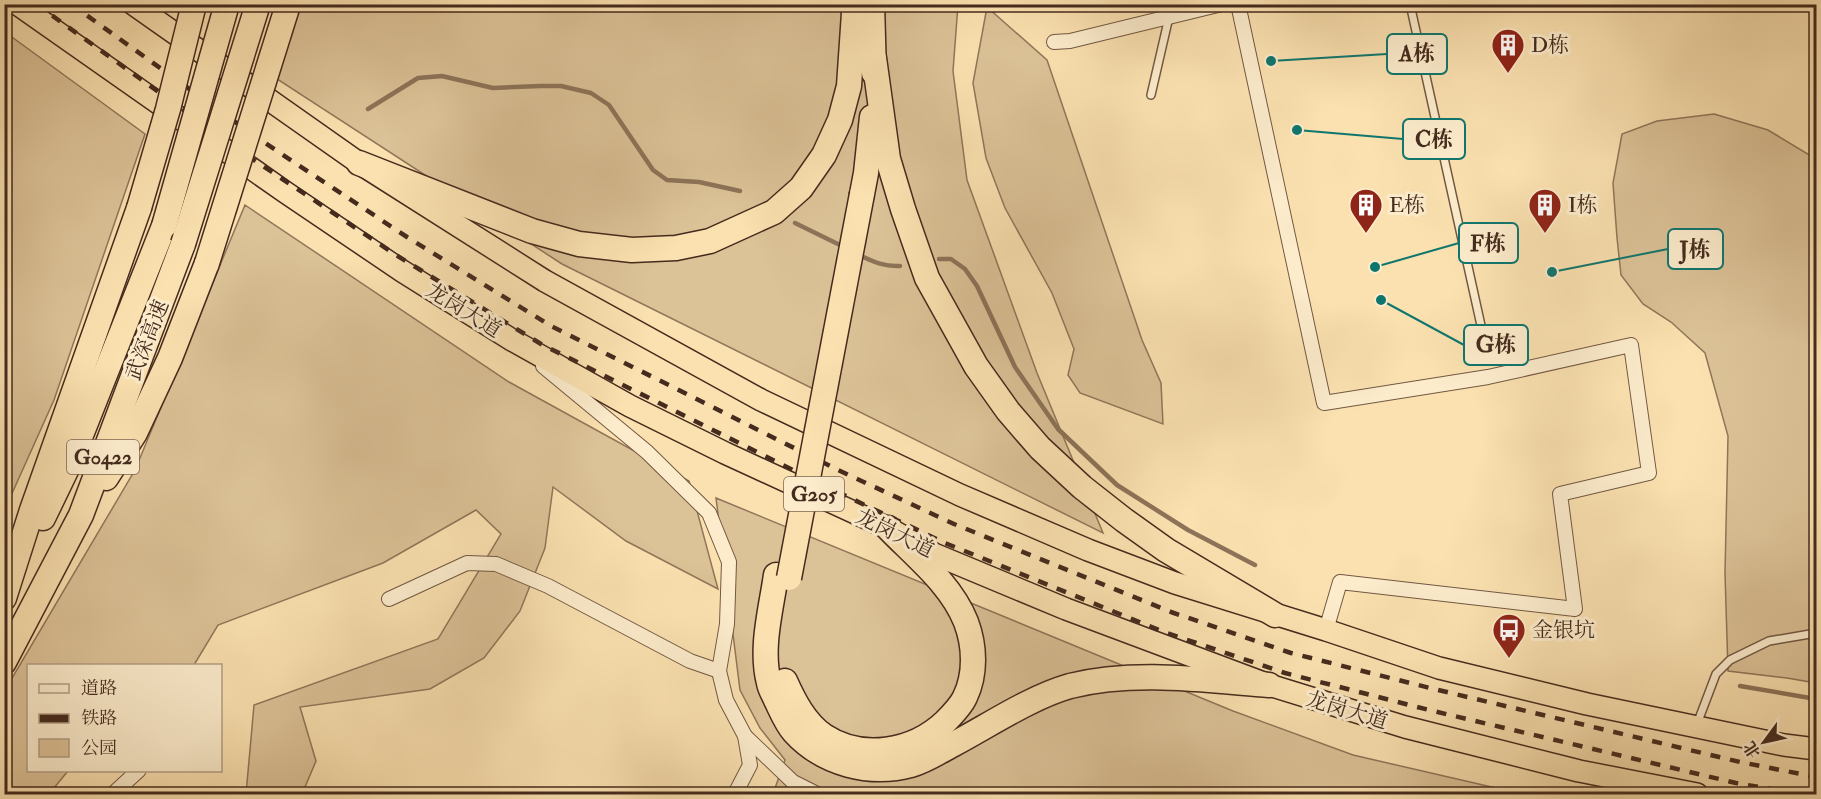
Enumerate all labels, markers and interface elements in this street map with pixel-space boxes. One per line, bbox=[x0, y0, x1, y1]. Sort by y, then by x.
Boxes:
building icon: D栋 bbox=[1490, 27, 1526, 74]
place label: D栋 bbox=[1531, 32, 1569, 59]
callout: A栋 bbox=[1387, 34, 1447, 74]
text: A栋 bbox=[1398, 40, 1435, 68]
callout: C栋 bbox=[1403, 119, 1465, 159]
text: C栋 bbox=[1415, 126, 1453, 154]
building icon: E栋 bbox=[1348, 187, 1384, 234]
building icon: I栋 bbox=[1527, 187, 1563, 234]
place label: E栋 bbox=[1389, 192, 1425, 219]
place label: I栋 bbox=[1568, 192, 1597, 219]
callout: F栋 bbox=[1459, 223, 1518, 263]
callout: J栋 bbox=[1668, 229, 1723, 269]
text: F栋 bbox=[1470, 230, 1506, 258]
text: J栋 bbox=[1679, 236, 1710, 265]
street label: 龙岗大道 bbox=[421, 277, 507, 344]
street label: 武深高速 bbox=[120, 296, 175, 384]
callout: G栋 bbox=[1464, 325, 1528, 365]
text: G栋 bbox=[1476, 331, 1516, 359]
road number: G0422 bbox=[67, 440, 139, 474]
road number: G205 bbox=[784, 477, 844, 511]
street label: 龙岗大道 bbox=[851, 503, 938, 564]
bus stop icon: 金银坑 bbox=[1491, 612, 1527, 659]
place label: 金银坑 bbox=[1532, 617, 1595, 644]
legend bbox=[27, 664, 222, 772]
text: 道路 bbox=[81, 677, 117, 700]
street label: 龙岗大道 bbox=[1303, 685, 1391, 736]
text: 铁路 bbox=[81, 707, 117, 730]
north arrow bbox=[1734, 712, 1794, 772]
text: 公园 bbox=[81, 737, 117, 760]
text: 北 bbox=[1740, 737, 1765, 762]

